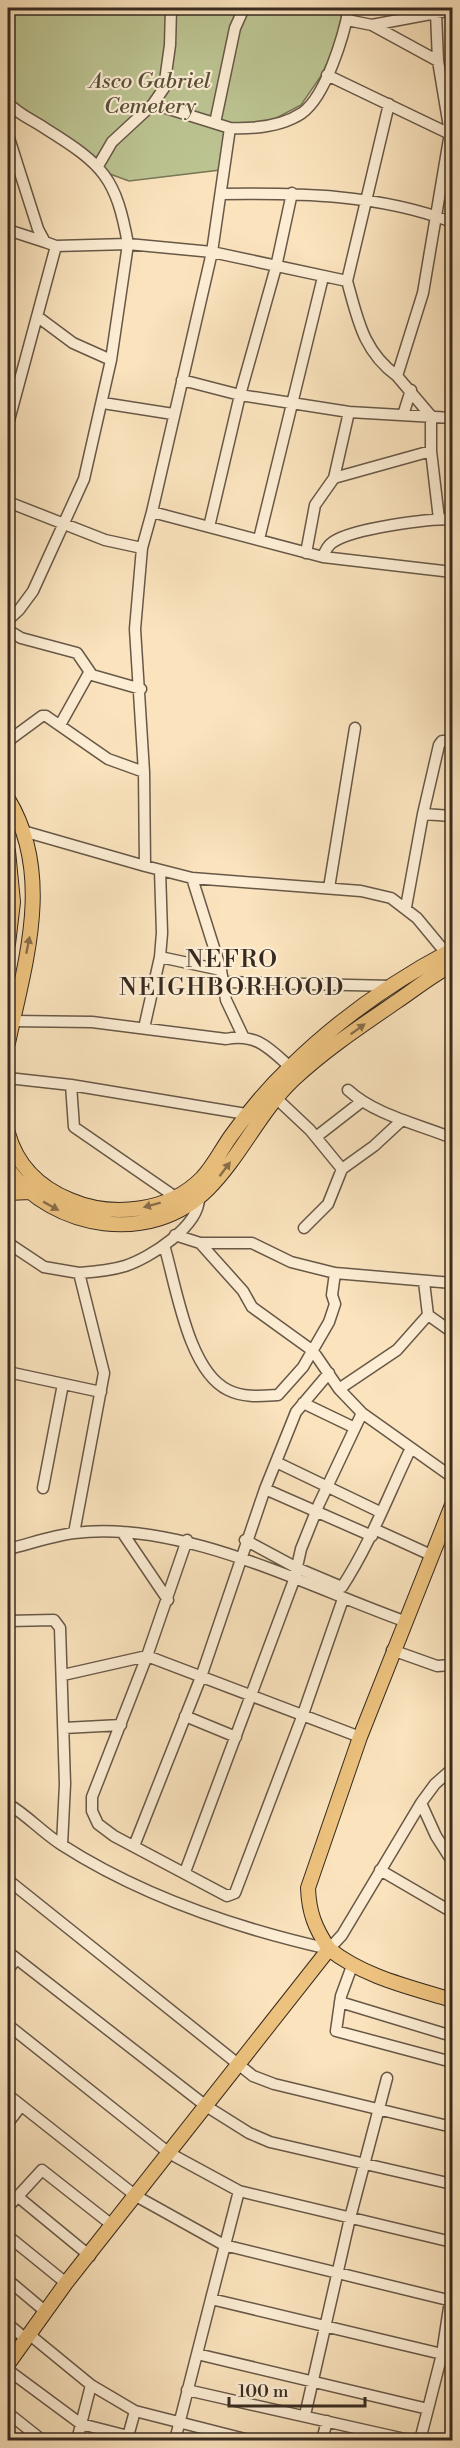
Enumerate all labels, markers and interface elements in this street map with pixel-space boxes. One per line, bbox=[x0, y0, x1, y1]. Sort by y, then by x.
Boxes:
park label: Asco Gabriel Cemetery bbox=[87, 68, 211, 120]
one-way arrow bbox=[24, 935, 33, 954]
district label: NEFRO NEIGHBORHOOD bbox=[119, 945, 345, 1003]
one-way arrow bbox=[349, 1023, 365, 1035]
one-way arrow bbox=[218, 1162, 230, 1177]
one-way arrow bbox=[43, 1201, 60, 1211]
one-way arrow bbox=[143, 1201, 161, 1210]
scale bar bbox=[229, 2370, 366, 2408]
text: 100 m bbox=[238, 2380, 289, 2403]

